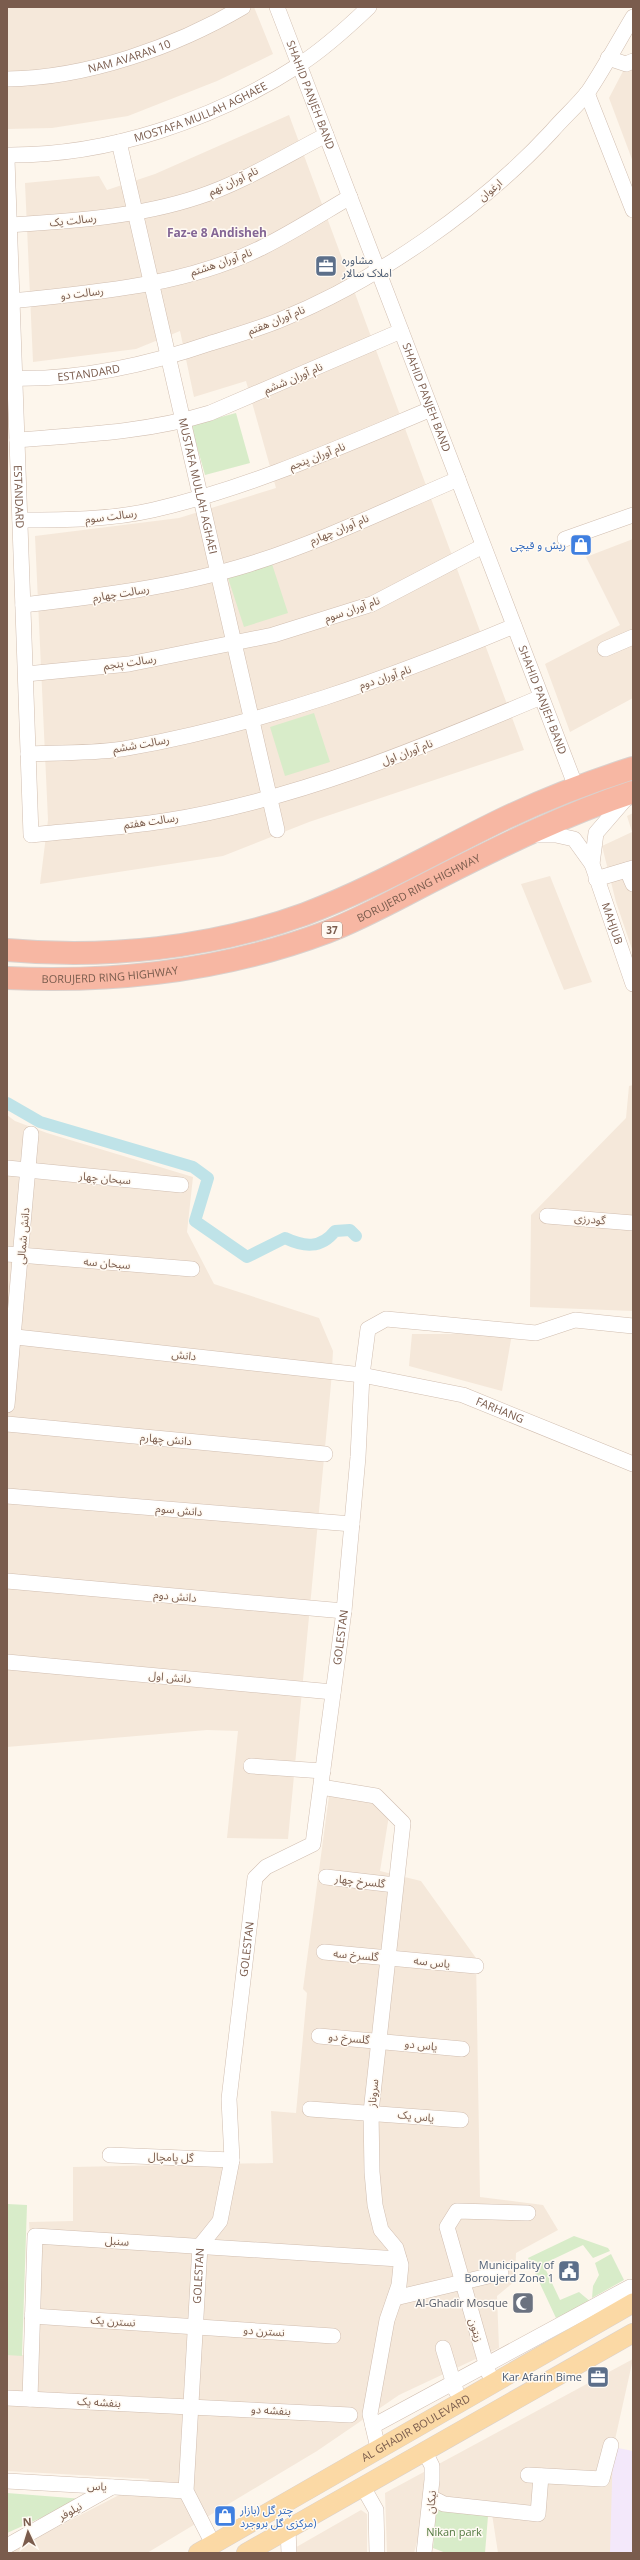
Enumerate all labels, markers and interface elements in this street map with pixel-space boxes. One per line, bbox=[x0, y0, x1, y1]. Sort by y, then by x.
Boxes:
street label: NAM AVARAN 10 bbox=[86, 35, 173, 76]
street label: SHAHID PANJEH BAND bbox=[283, 38, 339, 151]
street label: MOSTAFA MULLAH AGHAEE bbox=[132, 78, 270, 145]
street label: نام آوران نهم bbox=[205, 162, 261, 200]
street label: ارغوان bbox=[474, 175, 505, 204]
street label: رسالت یک bbox=[49, 210, 97, 229]
district label: Faz-e 8 Andisheh bbox=[167, 224, 267, 241]
street label: نام آوران هشتم bbox=[188, 244, 254, 281]
place label: مشاوره املاک سالار bbox=[341, 252, 392, 280]
office icon: مشاوره املاک سالار bbox=[313, 253, 339, 279]
street label: رسالت دو bbox=[59, 282, 104, 303]
street label: نام آوران هفتم bbox=[245, 301, 308, 340]
street label: SHAHID PANJEH BAND bbox=[399, 341, 455, 454]
street label: نام آوران ششم bbox=[261, 358, 325, 399]
street label: ESTANDARD bbox=[57, 360, 121, 384]
street label: MUSTAFA MULLAH AGHAEI bbox=[176, 416, 221, 555]
street label: نام آوران پنجم bbox=[287, 438, 348, 475]
street label: ESTANDARD bbox=[11, 465, 28, 529]
street label: رسالت سوم bbox=[84, 505, 138, 527]
street label: نام آوران چهارم bbox=[307, 510, 371, 548]
shop icon: ریش و قیچی bbox=[568, 532, 594, 558]
place label: ریش و قیچی bbox=[510, 537, 566, 553]
street label: رسالت چهارم bbox=[91, 581, 151, 605]
street label: نام آوران سوم bbox=[322, 592, 382, 626]
street label: SHAHID PANJEH BAND bbox=[515, 643, 571, 756]
street label: رسالت پنجم bbox=[102, 650, 158, 675]
street label: نام آوران دوم bbox=[357, 661, 413, 693]
street label: رسالت ششم bbox=[111, 731, 171, 758]
street label: نام آوران اول bbox=[379, 735, 435, 769]
street label: رسالت هفتم bbox=[122, 809, 180, 834]
street label: BORUJERD RING HIGHWAY bbox=[354, 850, 483, 925]
street label: MAHJUB bbox=[599, 900, 627, 946]
road number: 37 bbox=[322, 922, 342, 938]
street label: BORUJERD RING HIGHWAY bbox=[41, 962, 180, 986]
street label: سبحان چهار bbox=[77, 1168, 132, 1188]
street label: دانش شمالی bbox=[13, 1207, 32, 1265]
street label: گودرزی bbox=[574, 1210, 607, 1227]
street label: سبحان سه bbox=[83, 1253, 131, 1272]
street label: دانش bbox=[171, 1346, 197, 1363]
street label: FARHANG bbox=[474, 1393, 527, 1426]
street label: دانش چهارم bbox=[139, 1429, 193, 1449]
street label: دانش سوم bbox=[155, 1500, 203, 1520]
street label: دانش دوم bbox=[153, 1586, 197, 1606]
street label: GOLESTAN bbox=[329, 1609, 351, 1666]
street label: دانش اول bbox=[148, 1667, 192, 1686]
street label: گلسرخ چهار bbox=[333, 1870, 387, 1892]
street label: GOLESTAN bbox=[235, 1921, 257, 1978]
street label: گلسرخ سه bbox=[333, 1945, 380, 1965]
street label: یاس سه bbox=[413, 1952, 451, 1971]
street label: گلسرخ دو bbox=[328, 2028, 371, 2048]
street label: یاس دو bbox=[404, 2035, 438, 2054]
street label: سروناز bbox=[363, 2078, 381, 2109]
street label: یاس یک bbox=[397, 2106, 435, 2125]
street label: گل پامچال bbox=[148, 2148, 194, 2166]
street label: سنبل bbox=[104, 2232, 130, 2249]
street label: GOLESTAN bbox=[189, 2248, 207, 2304]
place label: Municipality of Boroujerd Zone 1 bbox=[464, 2257, 555, 2285]
public building icon: Municipality of Boroujerd Zone 1 bbox=[556, 2258, 582, 2284]
mosque icon: Al-Ghadir Mosque bbox=[510, 2290, 536, 2316]
place label: Al-Ghadir Mosque bbox=[416, 2295, 508, 2310]
street label: نسترن یک bbox=[90, 2311, 136, 2330]
street label: زیتون bbox=[466, 2316, 487, 2343]
street label: نسترن دو bbox=[243, 2322, 285, 2339]
office icon: Kar Afarin Bime bbox=[585, 2364, 611, 2390]
place label: Kar Afarin Bime bbox=[502, 2369, 582, 2384]
street label: AL GHADIR BOULEVARD bbox=[358, 2390, 473, 2465]
street label: بنفشه یک bbox=[77, 2393, 121, 2410]
street label: بنفشه دو bbox=[251, 2401, 291, 2418]
street label: یاس bbox=[87, 2477, 107, 2494]
street label: نیکان bbox=[422, 2490, 439, 2514]
street label: نیلوفر bbox=[54, 2498, 84, 2524]
place label: چتر گل (بازار مرکزی گل بروجرد) bbox=[239, 2502, 316, 2530]
shop icon: چتر گل (بازار مرکزی گل بروجرد) bbox=[212, 2503, 238, 2529]
north arrow bbox=[8, 2512, 48, 2552]
text: N bbox=[22, 2514, 32, 2529]
park label: Nikan park bbox=[426, 2524, 482, 2539]

